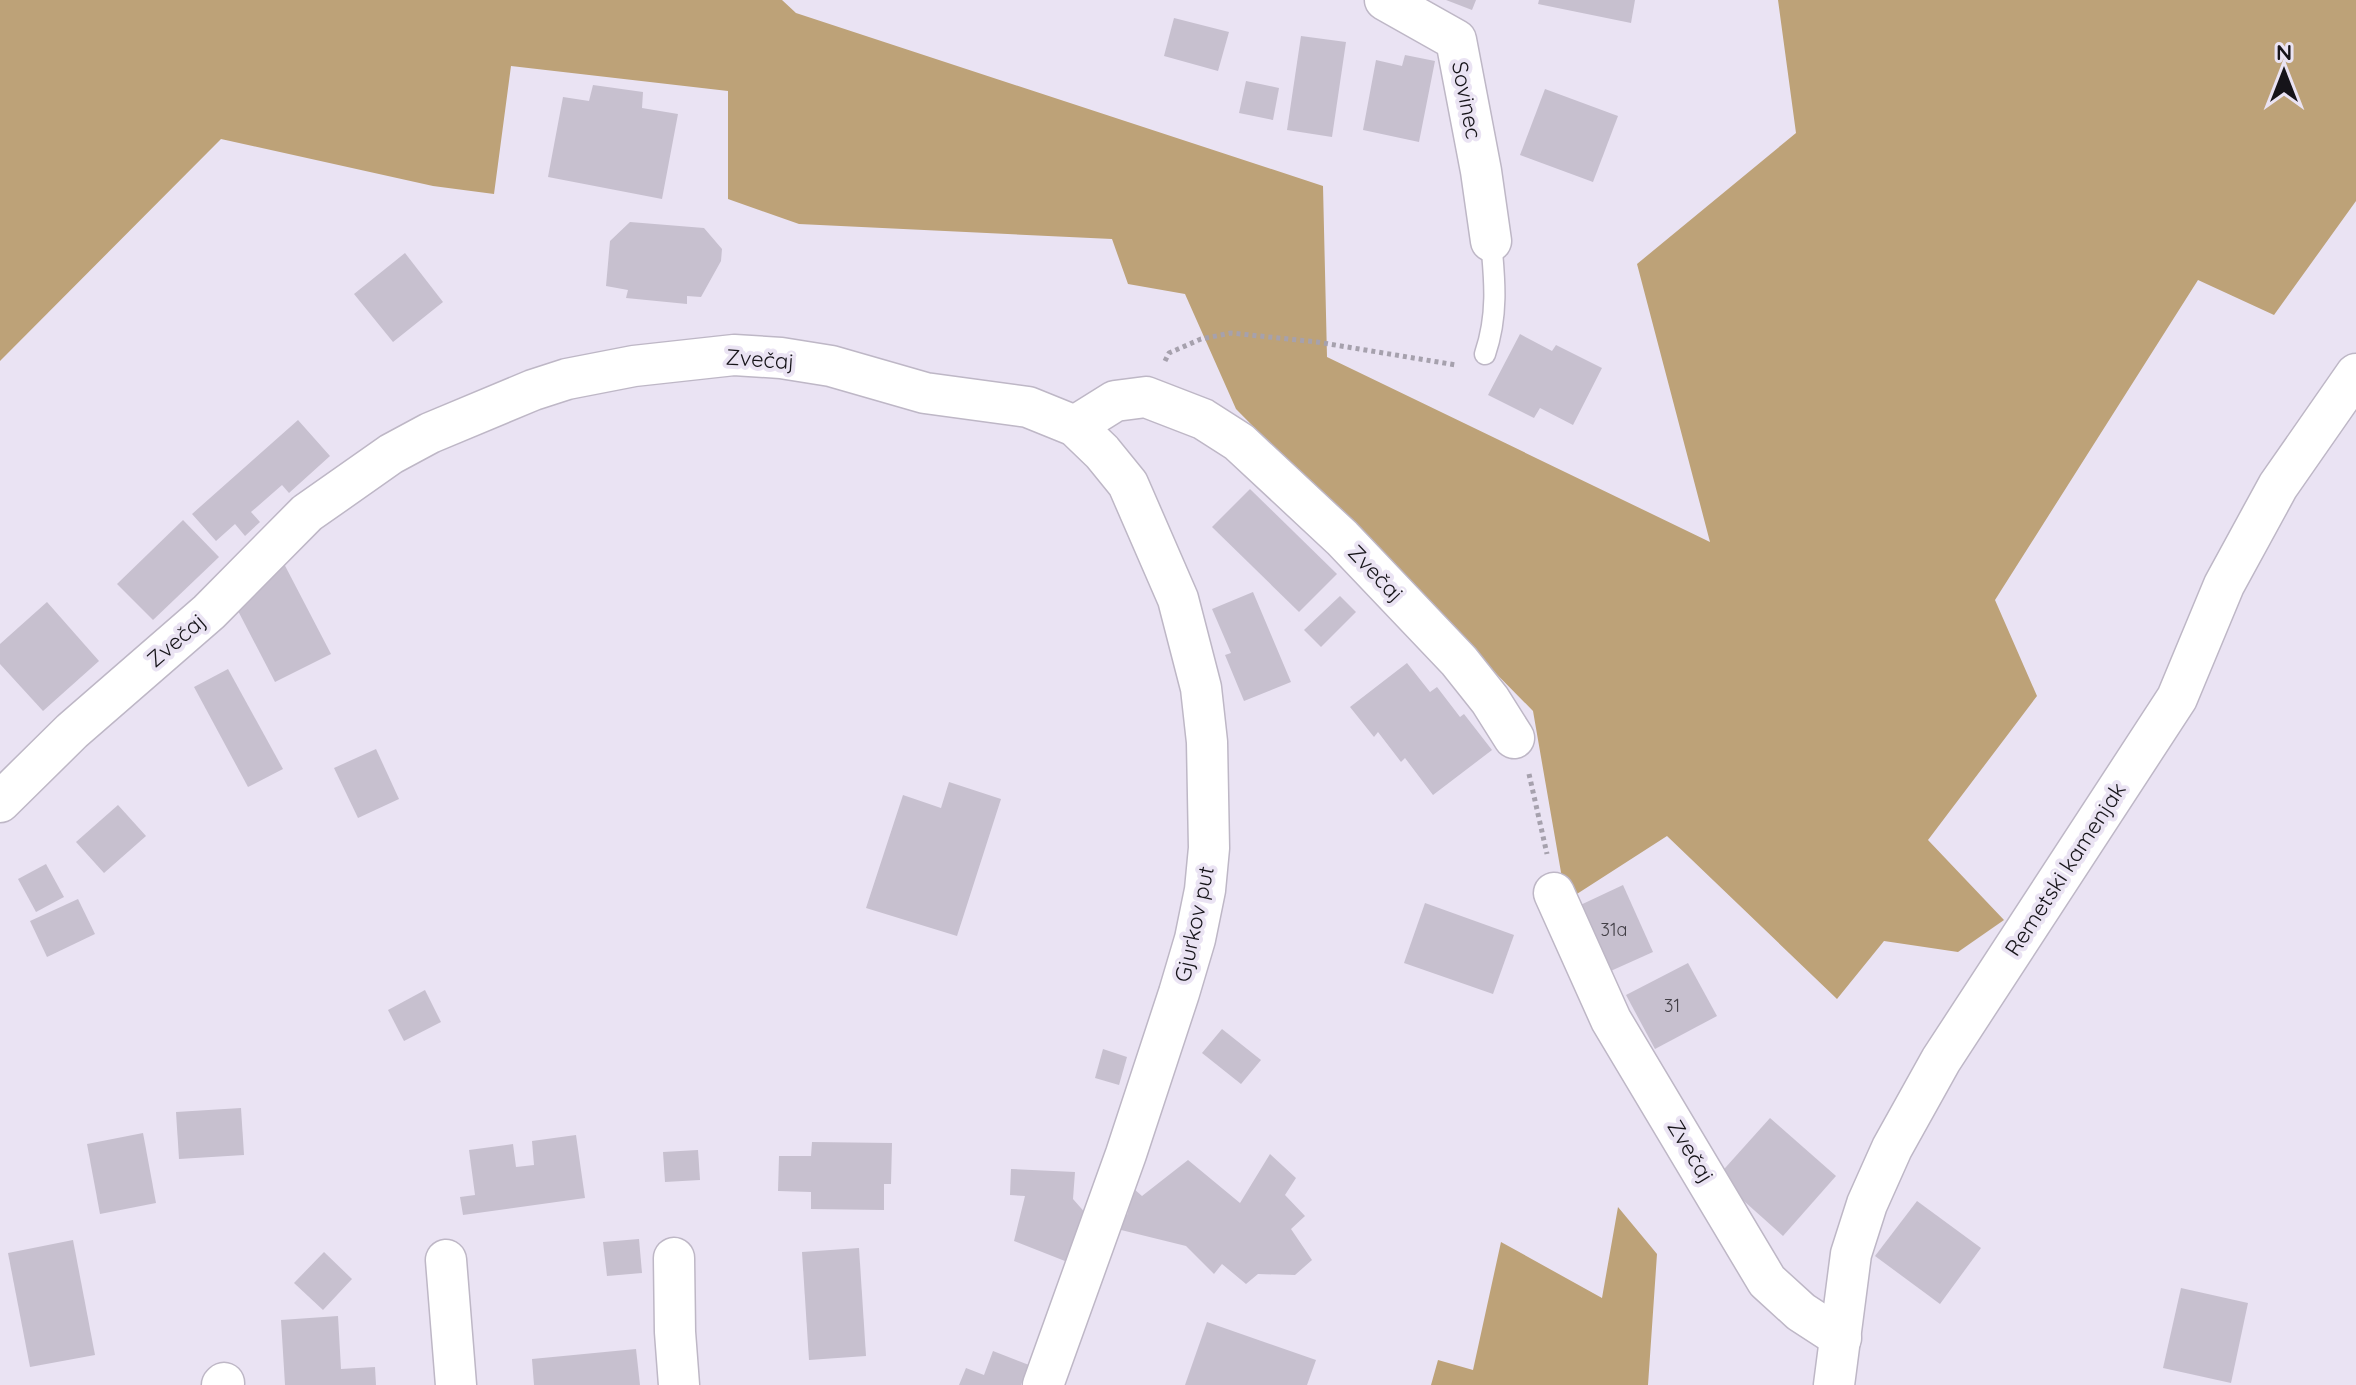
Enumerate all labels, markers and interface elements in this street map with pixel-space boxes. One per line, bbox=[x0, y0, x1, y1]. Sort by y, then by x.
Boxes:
north arrow bbox=[2244, 32, 2324, 112]
text: N bbox=[2276, 38, 2292, 66]
street label: Sovinec bbox=[1446, 59, 1488, 141]
street label: Zvečaj bbox=[725, 343, 795, 375]
street label: Zvečaj bbox=[1342, 539, 1410, 607]
street label: Zvečaj bbox=[141, 607, 211, 673]
street label: Remetski kamenjak bbox=[1998, 777, 2132, 961]
street label: Gjurkov put bbox=[1168, 864, 1220, 984]
house number: 31a bbox=[1601, 918, 1628, 941]
house number: 31 bbox=[1664, 994, 1680, 1017]
street label: Zvečaj bbox=[1661, 1114, 1721, 1188]

